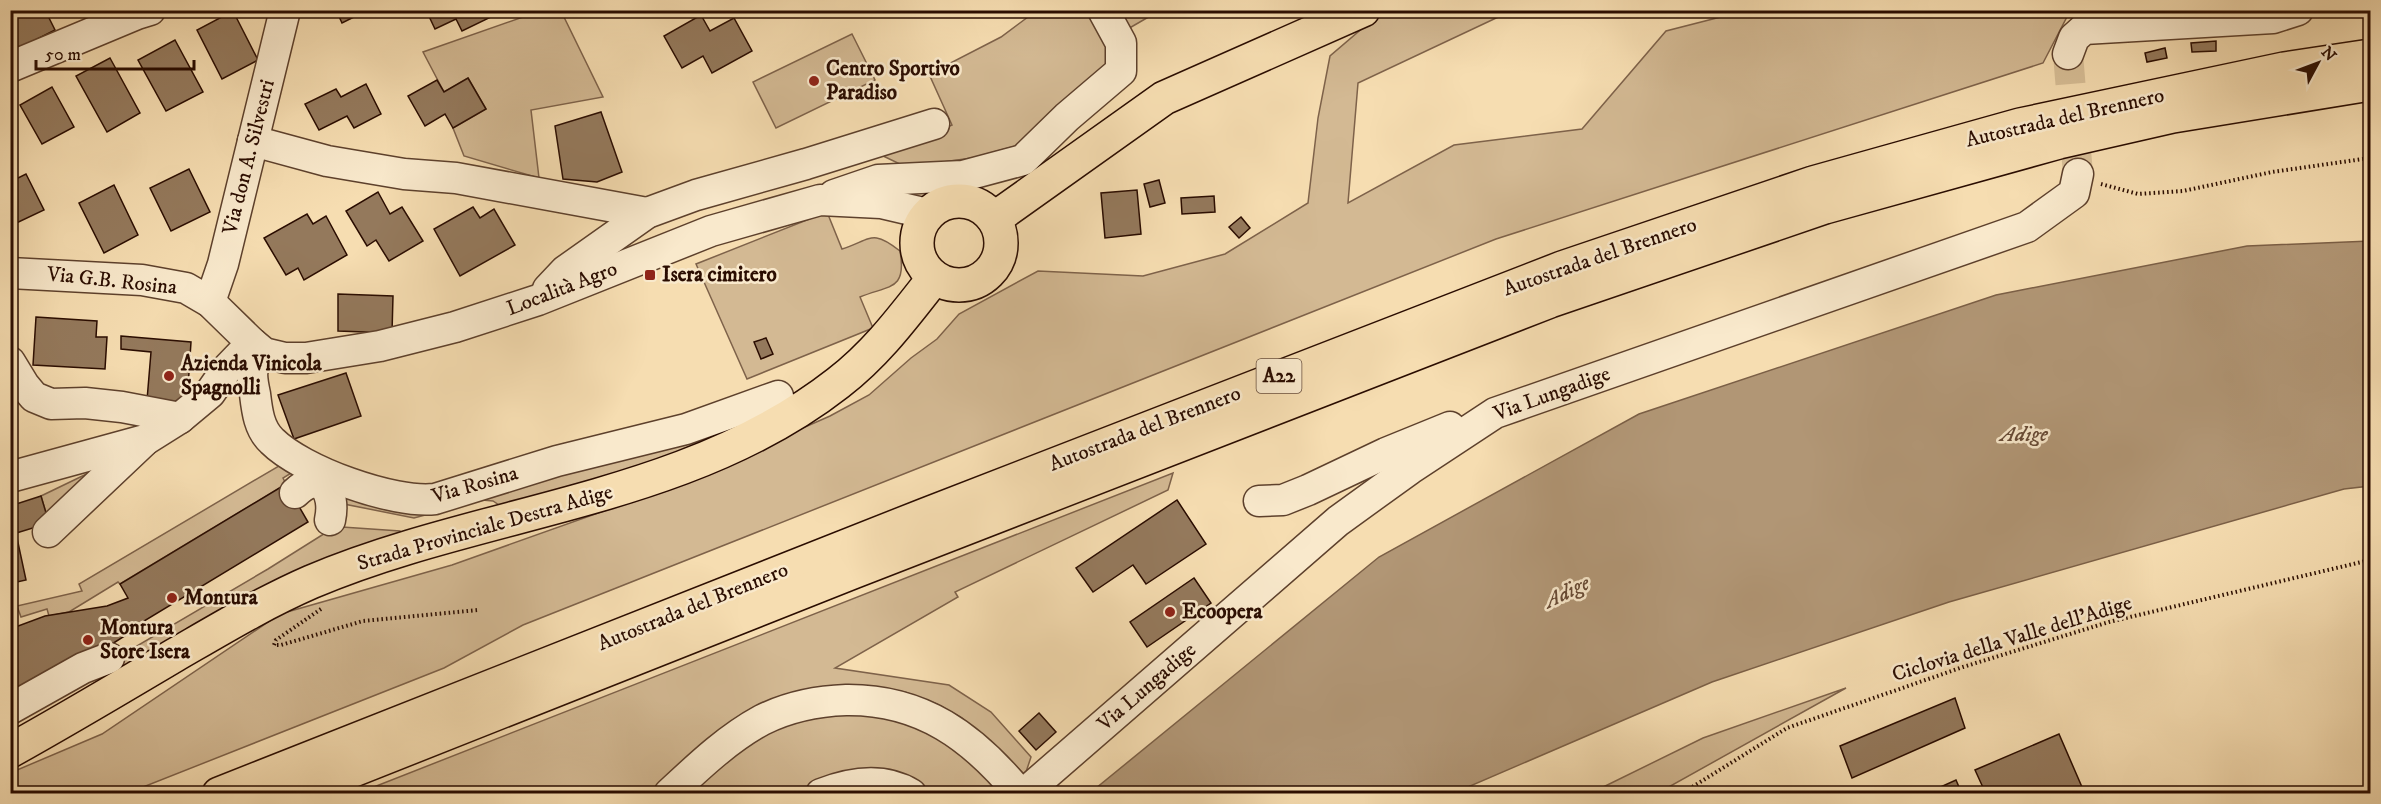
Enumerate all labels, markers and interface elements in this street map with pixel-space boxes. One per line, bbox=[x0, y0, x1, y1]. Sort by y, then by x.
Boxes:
scale bar bbox=[36, 33, 194, 71]
north arrow bbox=[2288, 33, 2348, 93]
text: N bbox=[2317, 42, 2340, 65]
text: 50 m bbox=[45, 44, 81, 66]
place label: Centro Sportivo Paradiso bbox=[826, 56, 960, 106]
marker: Centro Sportivo Paradiso bbox=[807, 74, 821, 88]
street label: Via don A. Silvestri bbox=[217, 77, 281, 238]
street label: Autostrada del Brennero bbox=[1963, 82, 2167, 154]
street label: Autostrada del Brennero bbox=[1500, 212, 1700, 302]
street label: Località Agro bbox=[503, 256, 621, 322]
street label: Via G.B. Rosina bbox=[45, 261, 178, 301]
place label: Isera cimitero bbox=[662, 262, 777, 288]
marker: Isera cimitero bbox=[643, 268, 657, 282]
place label: Azienda Vinicola Spagnolli bbox=[180, 351, 323, 401]
road number: A22 bbox=[1256, 359, 1302, 393]
street label: Via Lungadige bbox=[1489, 361, 1614, 427]
marker: Azienda Vinicola Spagnolli bbox=[162, 369, 176, 383]
street label: Autostrada del Brennero bbox=[1046, 380, 1244, 478]
water label: Adige bbox=[1997, 421, 2048, 448]
street label: Via Rosina bbox=[428, 460, 521, 510]
street label: Strada Provinciale Destra Adige bbox=[354, 479, 616, 577]
street label: Autostrada del Brennero bbox=[594, 557, 792, 657]
water label: Adige bbox=[1537, 569, 1595, 616]
place label: Montura bbox=[184, 585, 259, 611]
street label: Ciclovia della Valle dell'Adige bbox=[1889, 590, 2135, 688]
marker: Montura bbox=[165, 591, 179, 605]
place label: Ecoopera bbox=[1182, 599, 1263, 625]
marker: Ecoopera bbox=[1163, 605, 1177, 619]
place label: Montura Store Isera bbox=[100, 615, 191, 665]
marker: Montura Store Isera bbox=[81, 633, 95, 647]
street label: Via Lungadige bbox=[1092, 637, 1202, 738]

